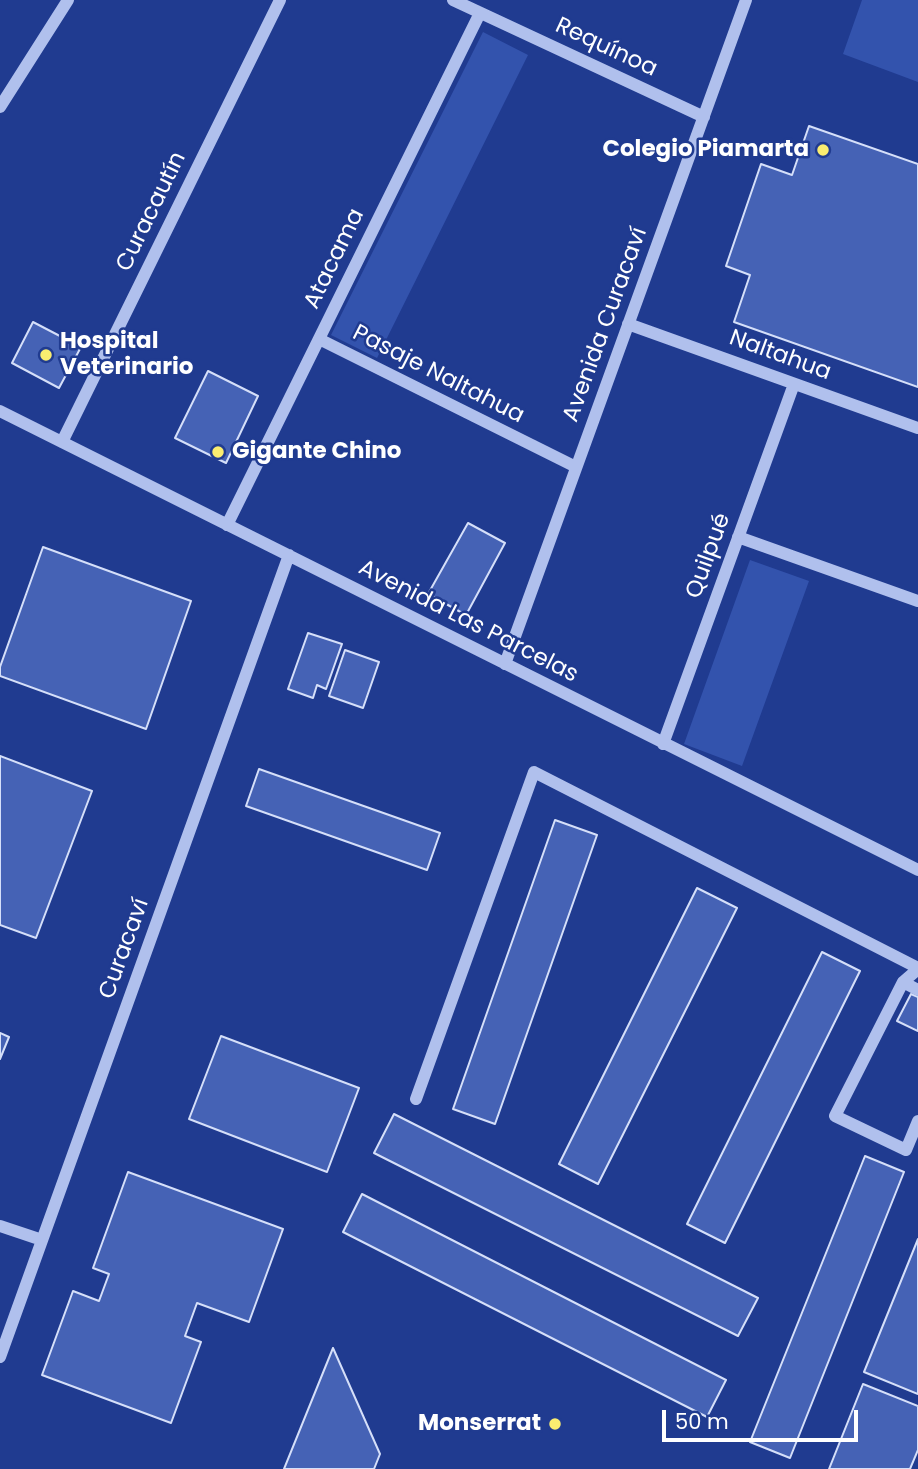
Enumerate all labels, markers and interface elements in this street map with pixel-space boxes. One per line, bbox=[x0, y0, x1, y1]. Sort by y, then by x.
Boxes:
street label: Requínoa bbox=[551, 12, 661, 84]
place label: Colegio Piamarta bbox=[602, 136, 809, 164]
marker: Colegio Piamarta bbox=[815, 142, 831, 158]
street label: Curacautín bbox=[111, 148, 193, 276]
street label: Atacama bbox=[299, 204, 371, 314]
street label: Avenida Curacaví bbox=[558, 224, 654, 426]
street label: Pasaje Naltahua bbox=[348, 320, 528, 430]
street label: Naltahua bbox=[725, 325, 835, 387]
place label: Hospital Veterinario bbox=[60, 328, 193, 382]
marker: Hospital Veterinario bbox=[38, 347, 54, 363]
place label: Gigante Chino bbox=[232, 438, 401, 466]
marker: Gigante Chino bbox=[210, 444, 226, 460]
street label: Quilpué bbox=[681, 510, 737, 602]
street label: Avenida Las Parcelas bbox=[354, 555, 582, 689]
street label: Curacaví bbox=[94, 895, 156, 1003]
scale bar bbox=[666, 1396, 862, 1440]
text: 50 m bbox=[675, 1407, 729, 1436]
place label: Monserrat bbox=[418, 1410, 541, 1438]
marker: Monserrat bbox=[547, 1416, 563, 1432]

